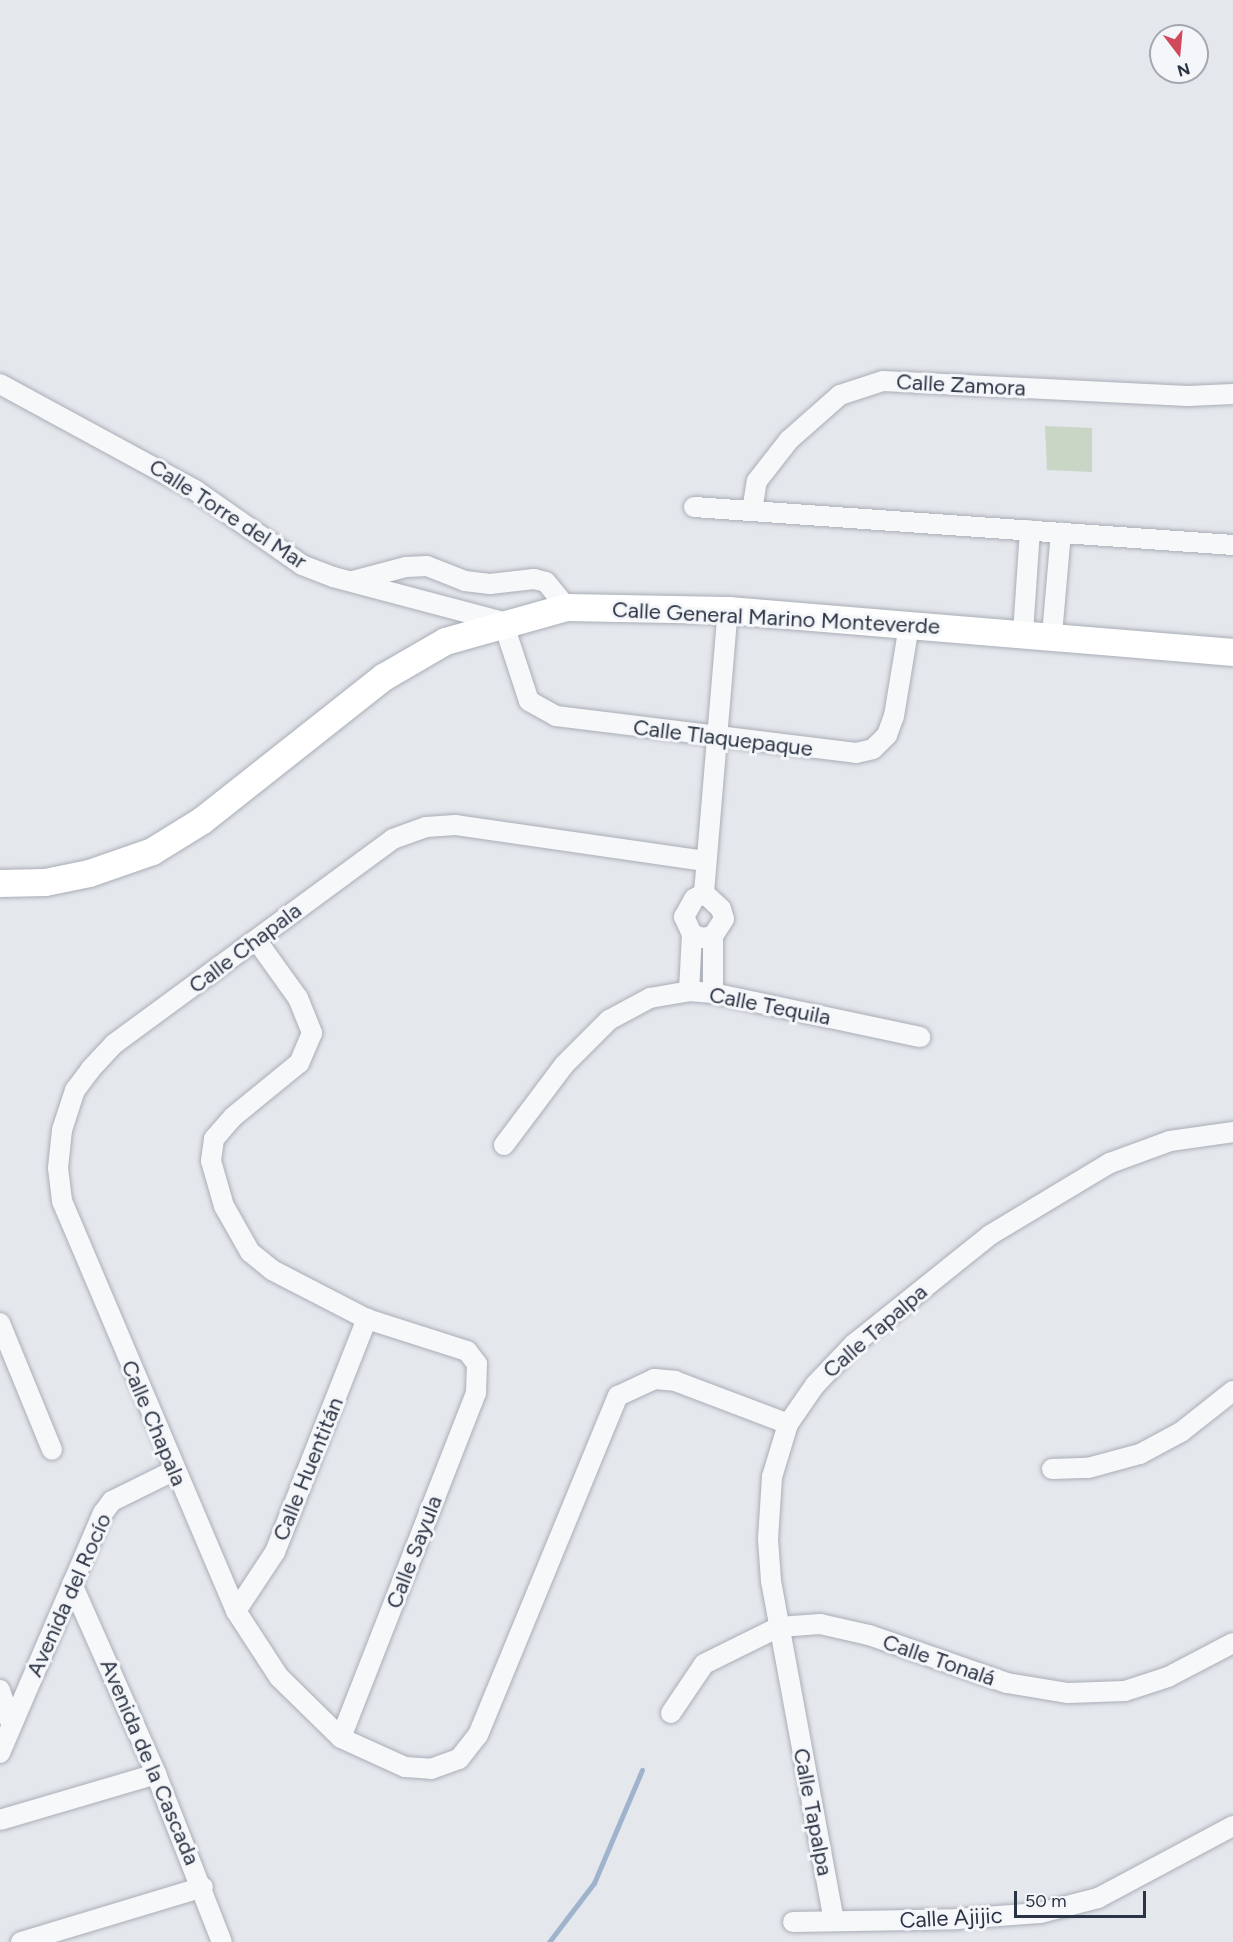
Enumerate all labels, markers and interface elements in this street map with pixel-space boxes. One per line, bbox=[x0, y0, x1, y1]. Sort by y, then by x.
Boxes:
north arrow bbox=[1149, 24, 1209, 84]
text: N bbox=[1175, 59, 1192, 81]
street label: Calle Zamora bbox=[896, 368, 1026, 402]
street label: Calle Torre del Mar bbox=[144, 453, 312, 575]
street label: Calle General Marino Monteverde bbox=[611, 596, 941, 640]
street label: Calle Tlaquepaque bbox=[632, 714, 814, 762]
street label: Calle Chapala bbox=[184, 897, 306, 999]
street label: Calle Tequila bbox=[707, 981, 833, 1031]
street label: Calle Tapalpa bbox=[817, 1279, 933, 1383]
street label: Calle Chapala bbox=[116, 1356, 192, 1490]
street label: Calle Huentitán bbox=[267, 1393, 349, 1545]
street label: Calle Sayula bbox=[380, 1492, 448, 1612]
street label: Avenida del Rocío bbox=[21, 1509, 117, 1681]
street label: Calle Tonalá bbox=[879, 1628, 999, 1692]
street label: Avenida de la Cascada bbox=[95, 1655, 205, 1869]
street label: Calle Tapalpa bbox=[788, 1746, 838, 1878]
scale bar bbox=[1017, 1879, 1149, 1917]
text: 50 m bbox=[1025, 1890, 1067, 1912]
street label: Calle Ajijic bbox=[899, 1902, 1003, 1934]

